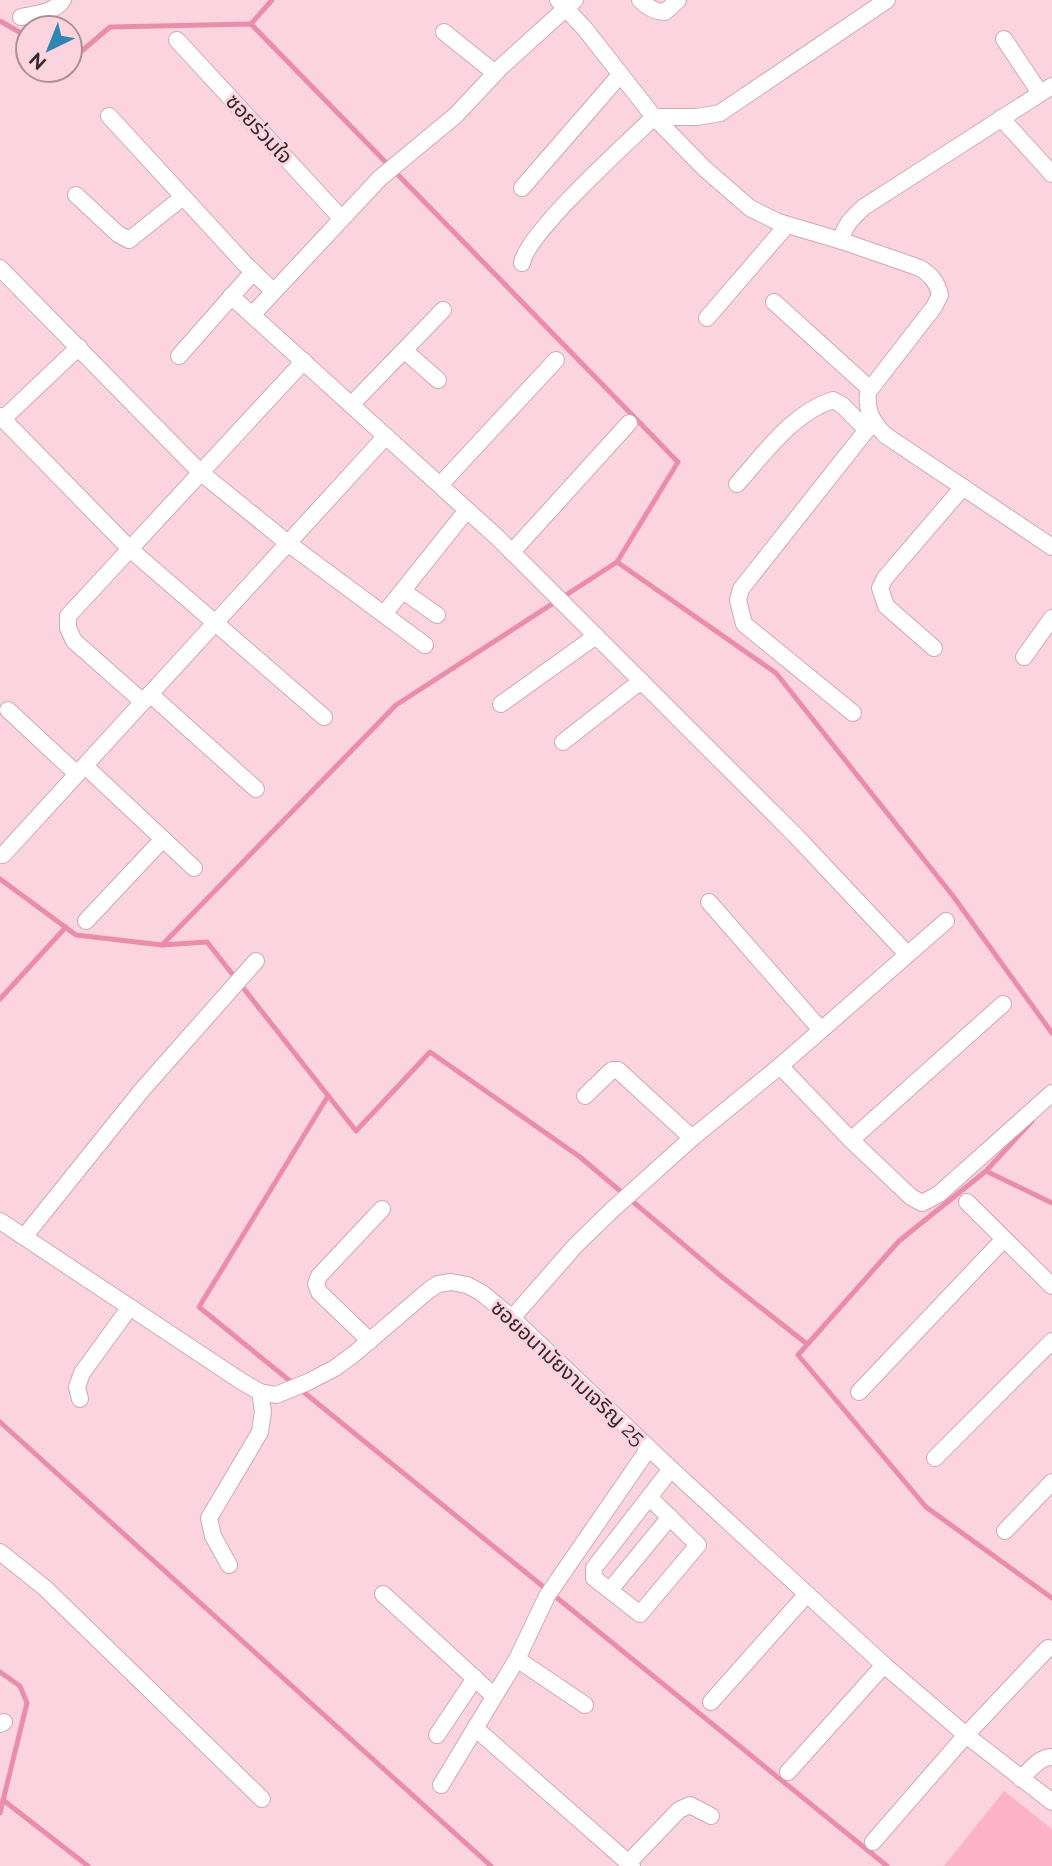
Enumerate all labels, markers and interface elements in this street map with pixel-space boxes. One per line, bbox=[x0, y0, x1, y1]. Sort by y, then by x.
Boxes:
north arrow bbox=[14, 14, 84, 84]
text: N bbox=[25, 48, 50, 74]
street label: ซอยร่วมใจ bbox=[221, 89, 298, 169]
street label: ซอยอนามัยงามเจริญ 25 bbox=[486, 1295, 651, 1451]

